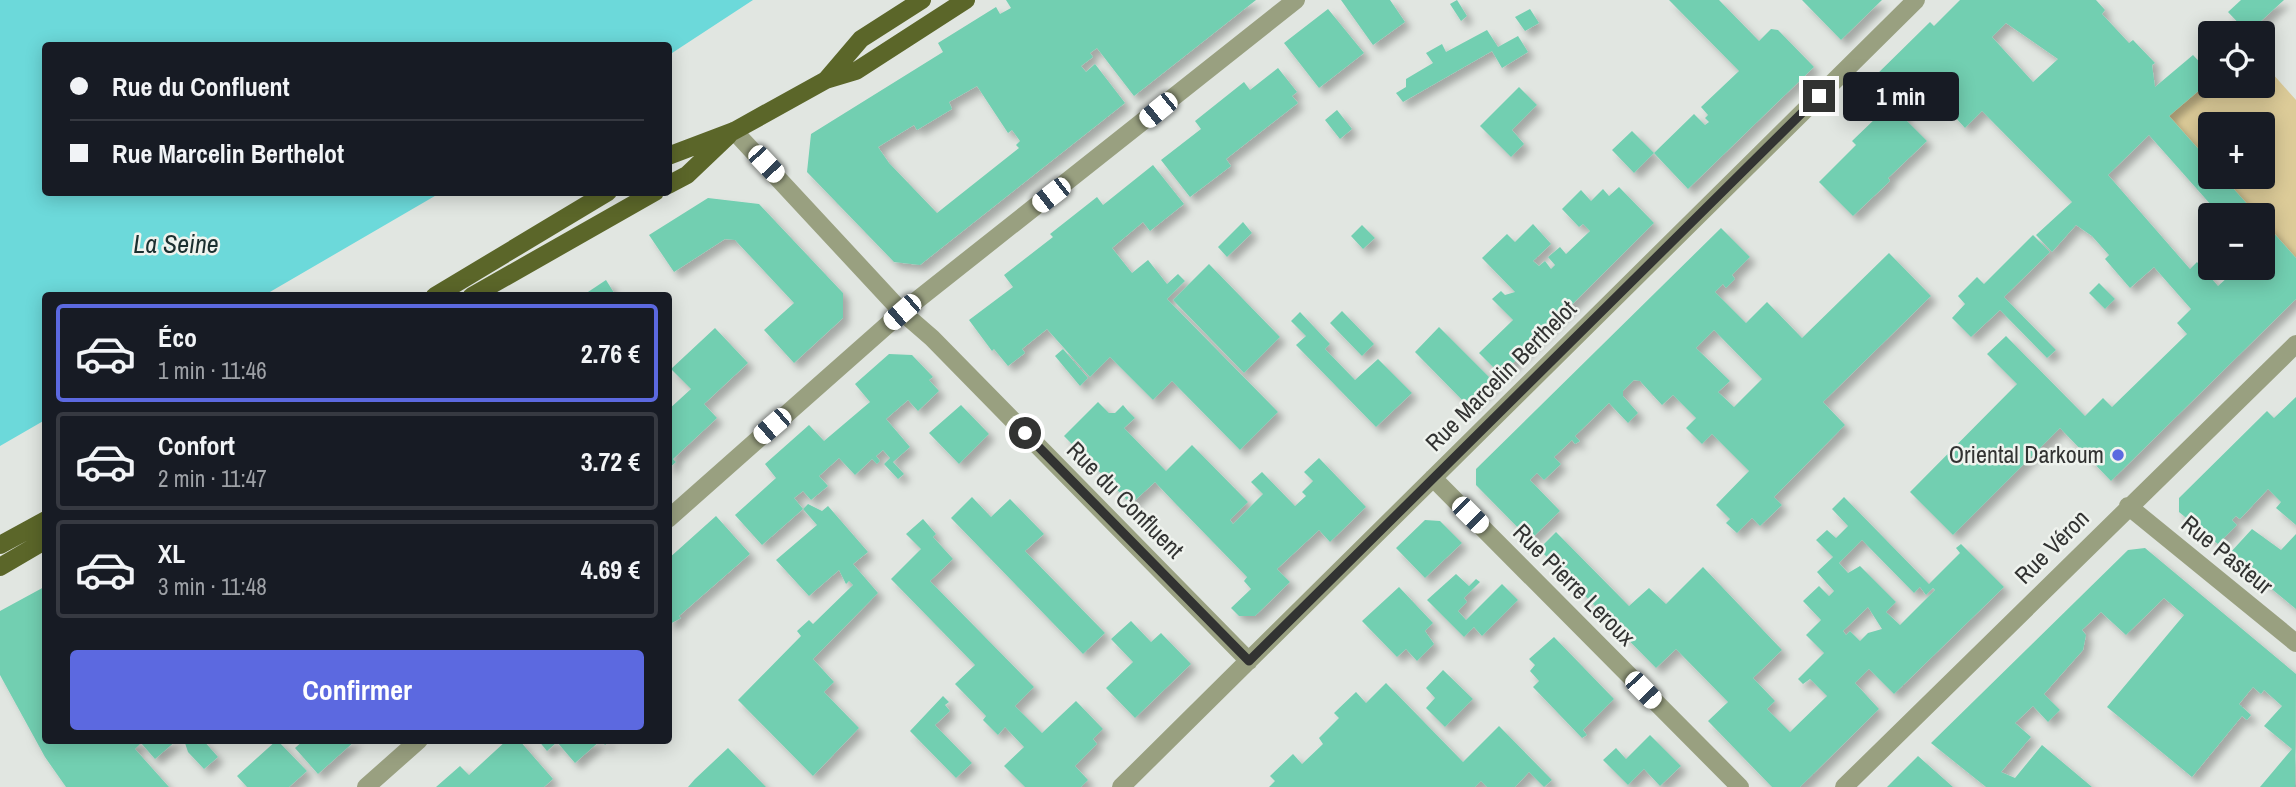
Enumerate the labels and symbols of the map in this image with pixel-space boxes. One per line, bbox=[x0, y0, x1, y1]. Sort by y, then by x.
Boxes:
callout: 1 min bbox=[1843, 72, 1959, 120]
route end bbox=[1803, 80, 1835, 112]
car bbox=[1136, 89, 1181, 131]
car bbox=[744, 141, 789, 187]
car bbox=[1028, 174, 1075, 216]
water label: La Seine bbox=[133, 226, 219, 261]
car bbox=[880, 290, 925, 334]
street label: Rue Marcelin Berthelot bbox=[1418, 292, 1583, 458]
car bbox=[750, 404, 795, 448]
route start bbox=[1009, 417, 1041, 449]
street label: Rue du Confluent bbox=[1060, 434, 1192, 565]
place label: Oriental Darkoum bbox=[1949, 438, 2104, 470]
marker: Oriental Darkoum bbox=[2110, 447, 2126, 463]
car bbox=[1448, 493, 1493, 537]
street label: Rue Véron bbox=[2007, 502, 2095, 590]
street label: Rue Pasteur bbox=[2175, 507, 2281, 601]
street label: Rue Pierre Leroux bbox=[1507, 516, 1643, 653]
car bbox=[1621, 668, 1666, 712]

